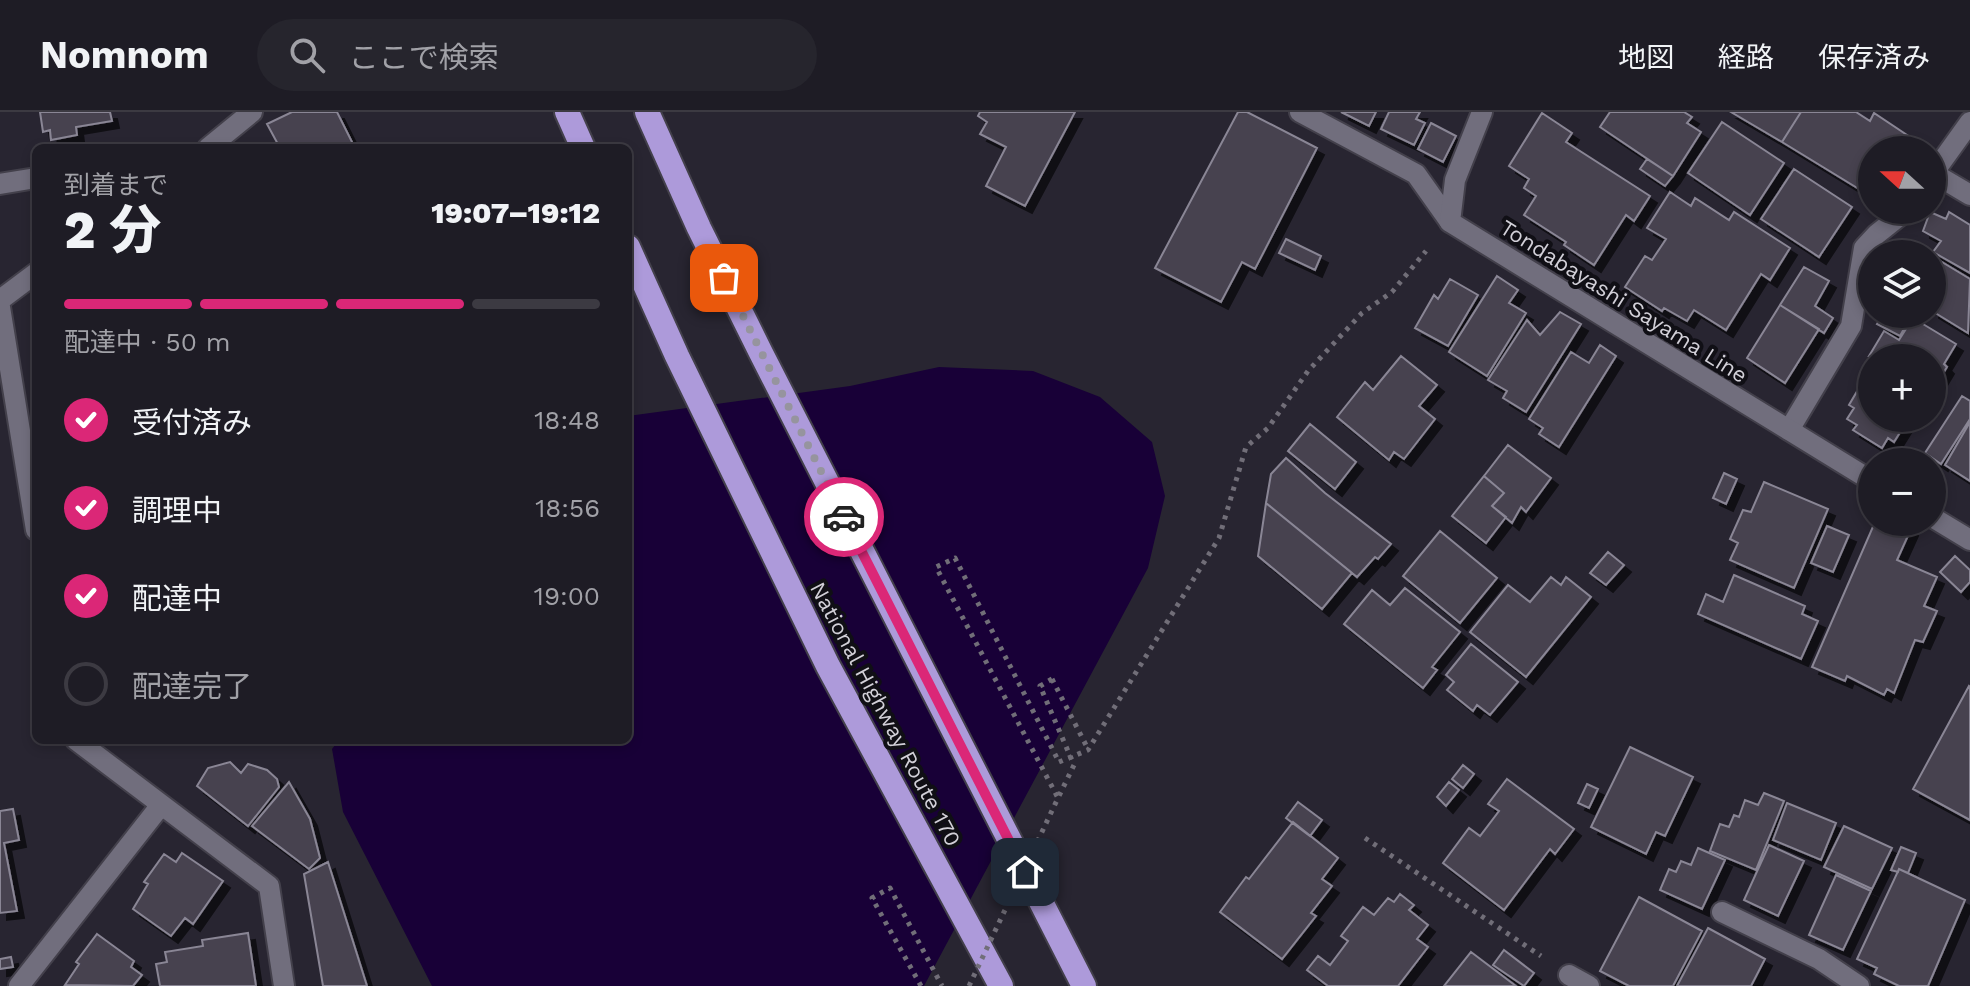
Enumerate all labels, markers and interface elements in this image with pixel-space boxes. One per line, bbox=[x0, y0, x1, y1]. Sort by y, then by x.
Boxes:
search box bbox=[257, 19, 817, 91]
text: Nomnom bbox=[40, 33, 209, 77]
icon: search bbox=[285, 33, 329, 77]
text: ここで検索 bbox=[349, 40, 499, 75]
text: 地図 bbox=[1618, 41, 1674, 74]
text: 経路 bbox=[1718, 41, 1774, 74]
text: 保存済み bbox=[1818, 41, 1930, 74]
north arrow bbox=[1858, 136, 1946, 224]
map controls bbox=[1858, 136, 1946, 536]
text: 到着まで bbox=[64, 170, 168, 200]
text: 19:07–19:12 bbox=[431, 195, 600, 230]
text: 2 分 bbox=[64, 200, 161, 261]
street label: Tondabayashi Sayama Line bbox=[1496, 215, 1752, 388]
button: layers bbox=[1858, 240, 1946, 328]
pin bbox=[690, 244, 758, 312]
icon: bag bbox=[702, 256, 746, 300]
text: 配達中 · 50 m bbox=[64, 327, 231, 357]
button: + bbox=[1858, 344, 1946, 432]
icon: check bbox=[64, 398, 108, 442]
text: 受付済み bbox=[132, 405, 252, 440]
text: 18:48 bbox=[534, 405, 600, 435]
button: − bbox=[1858, 448, 1946, 536]
courier bbox=[804, 477, 884, 557]
icon: check bbox=[64, 486, 108, 530]
text: 調理中 bbox=[132, 493, 222, 528]
text: 18:56 bbox=[535, 493, 600, 523]
icon: car bbox=[822, 495, 866, 539]
icon: check bbox=[64, 574, 108, 618]
street label: National Highway Route 170 bbox=[805, 578, 966, 851]
text: 配達中 bbox=[132, 581, 222, 616]
text: 19:00 bbox=[534, 581, 600, 611]
text: 配達完了 bbox=[132, 669, 252, 704]
pin bbox=[991, 838, 1059, 906]
icon: home bbox=[1003, 850, 1047, 894]

